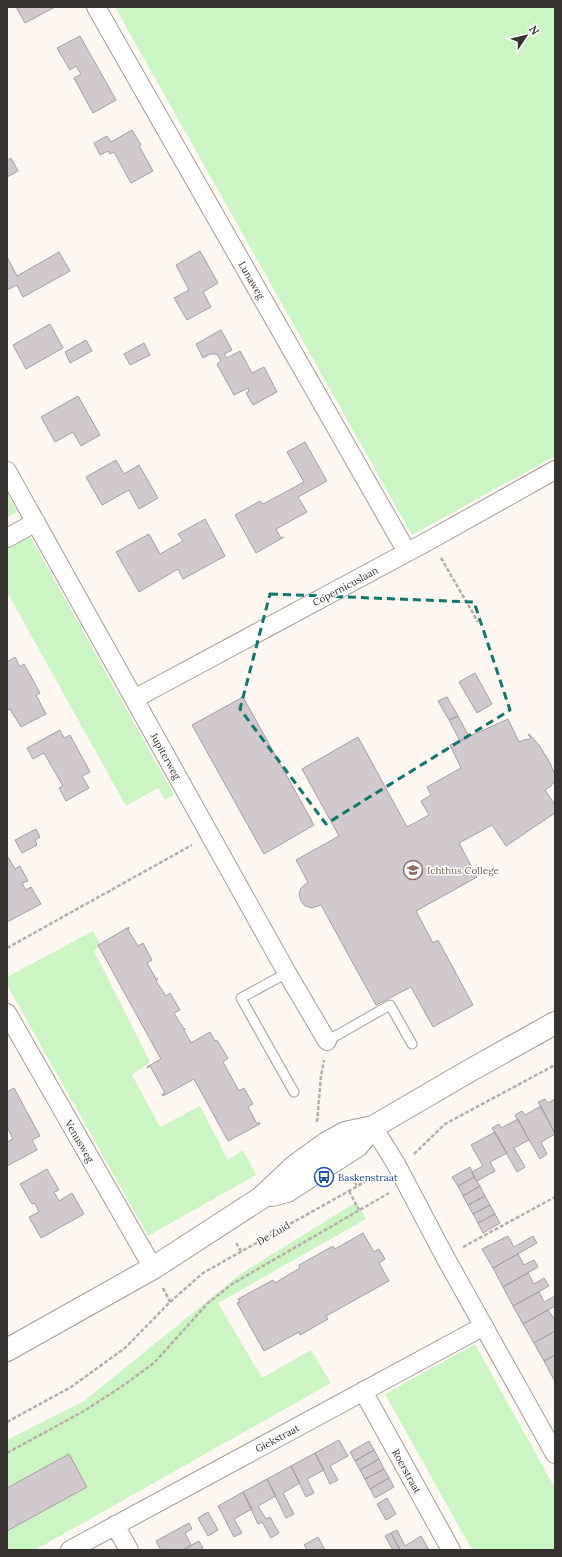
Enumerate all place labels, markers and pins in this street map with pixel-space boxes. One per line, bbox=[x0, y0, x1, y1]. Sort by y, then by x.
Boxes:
school or university icon: Ichthus College bbox=[402, 859, 424, 881]
place label: Ichthus College bbox=[427, 864, 500, 877]
bus stop icon: Baskenstraat bbox=[313, 1166, 335, 1188]
place label: Baskenstraat bbox=[338, 1171, 398, 1184]

